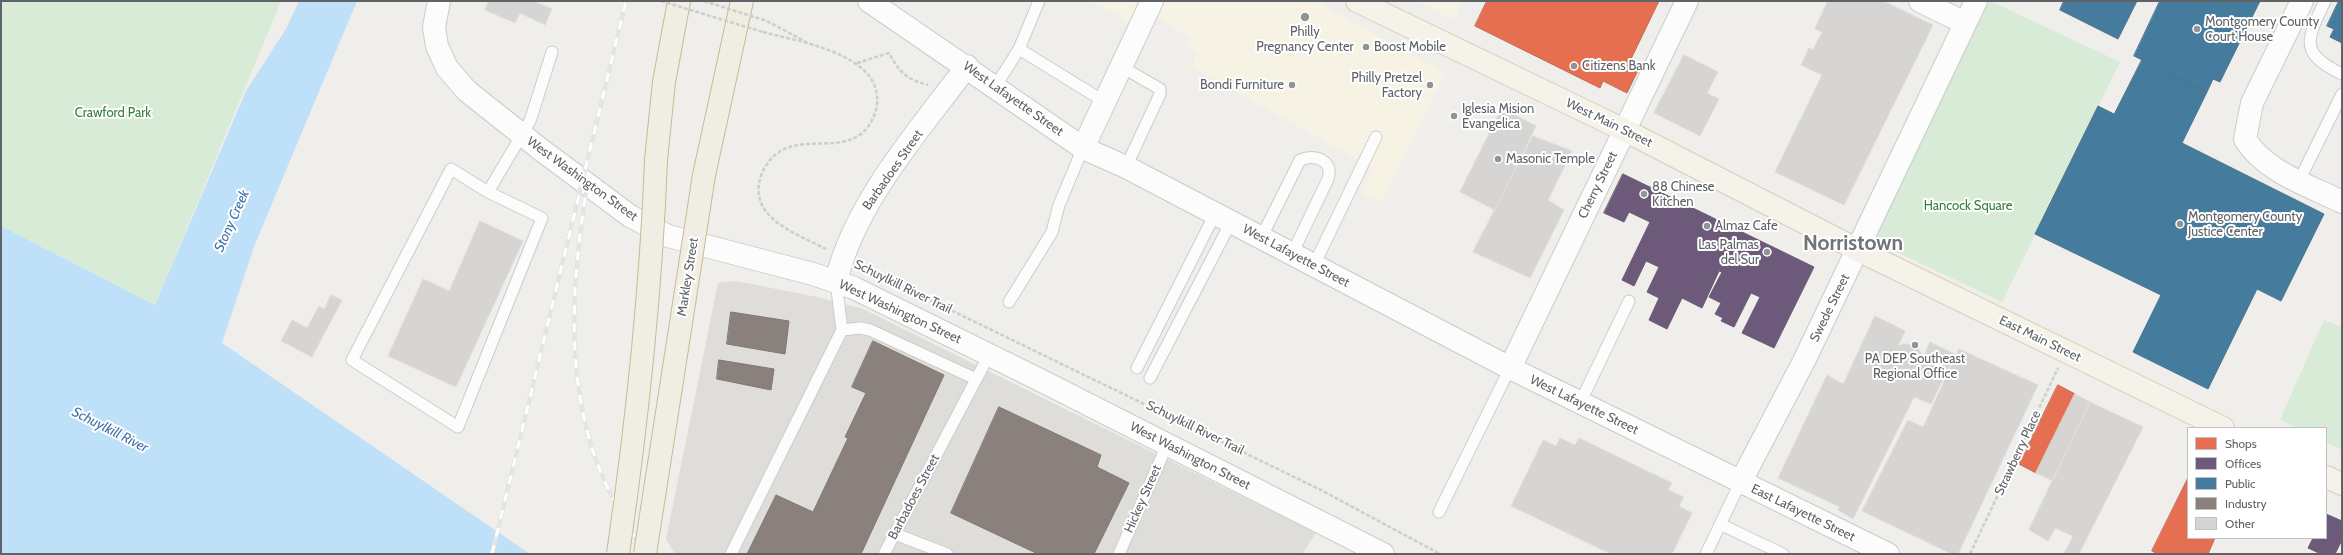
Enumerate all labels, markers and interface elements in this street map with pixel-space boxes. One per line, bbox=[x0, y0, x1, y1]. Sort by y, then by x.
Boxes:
marker: Philly Pregnancy Center bbox=[1299, 11, 1311, 23]
place label: Montgomery County Court House bbox=[2205, 14, 2319, 45]
place label: Philly Pregnancy Center bbox=[1256, 24, 1354, 55]
marker: Montgomery County Court House bbox=[2192, 24, 2202, 34]
place label: Boost Mobile bbox=[1374, 39, 1446, 55]
marker: Boost Mobile bbox=[1361, 42, 1371, 52]
place label: Citizens Bank bbox=[1582, 58, 1656, 74]
street label: West Lafayette Street bbox=[960, 59, 1066, 139]
marker: Citizens Bank bbox=[1569, 61, 1579, 71]
place label: Philly Pretzel Factory bbox=[1351, 70, 1422, 101]
place label: Bondi Furniture bbox=[1200, 77, 1284, 93]
marker: Bondi Furniture bbox=[1287, 80, 1297, 90]
marker: Philly Pretzel Factory bbox=[1425, 80, 1435, 90]
street label: West Main Street bbox=[1563, 95, 1655, 151]
place label: Iglesia Mision Evangelica bbox=[1462, 101, 1534, 132]
park label: Crawford Park bbox=[75, 105, 151, 121]
marker: Iglesia Mision Evangelica bbox=[1449, 111, 1459, 121]
street label: Barbadoes Street bbox=[860, 127, 926, 213]
street label: West Washington Street bbox=[524, 134, 640, 224]
street label: Cherry Street bbox=[1575, 149, 1621, 221]
place label: Masonic Temple bbox=[1506, 151, 1595, 167]
marker: Masonic Temple bbox=[1493, 154, 1503, 164]
place label: 88 Chinese Kitchen bbox=[1652, 179, 1714, 210]
water label: Stony Creek bbox=[211, 187, 253, 255]
marker: 88 Chinese Kitchen bbox=[1639, 189, 1649, 199]
park label: Hancock Square bbox=[1924, 198, 2012, 214]
place label: Montgomery County Justice Center bbox=[2188, 209, 2302, 240]
place label: Almaz Cafe bbox=[1715, 218, 1778, 234]
marker: Montgomery County Justice Center bbox=[2175, 219, 2185, 229]
street label: West Lafayette Street bbox=[1240, 221, 1352, 291]
marker: Almaz Cafe bbox=[1702, 221, 1712, 231]
district label: Norristown bbox=[1803, 231, 1903, 257]
street label: Markley Street bbox=[674, 237, 702, 317]
place label: Las Palmas del Sur bbox=[1698, 237, 1759, 268]
marker: Las Palmas del Sur bbox=[1762, 247, 1772, 257]
street label: Schuylkill River Trail bbox=[852, 257, 954, 317]
street label: Swede Street bbox=[1807, 271, 1853, 345]
street label: West Washington Street bbox=[836, 277, 964, 347]
street label: East Main Street bbox=[1996, 312, 2084, 366]
marker: PA DEP Southeast Regional Office bbox=[1910, 340, 1920, 350]
place label: PA DEP Southeast Regional Office bbox=[1865, 351, 1965, 382]
street label: West Lafayette Street bbox=[1527, 372, 1641, 438]
street label: Schuylkill River Trail bbox=[1144, 398, 1246, 458]
water label: Schuylkill River bbox=[69, 404, 151, 456]
street label: Strawberry Place bbox=[1991, 408, 2045, 498]
street label: West Washington Street bbox=[1127, 419, 1253, 493]
legend bbox=[2187, 427, 2327, 539]
text: Shops bbox=[2225, 436, 2257, 451]
street label: Barbadoes Street bbox=[885, 452, 943, 542]
text: Offices bbox=[2225, 456, 2261, 471]
street label: Hickey Street bbox=[1121, 463, 1165, 535]
text: Public bbox=[2225, 476, 2256, 491]
street label: East Lafayette Street bbox=[1748, 481, 1858, 545]
text: Industry bbox=[2225, 496, 2266, 511]
text: Other bbox=[2225, 516, 2255, 531]

